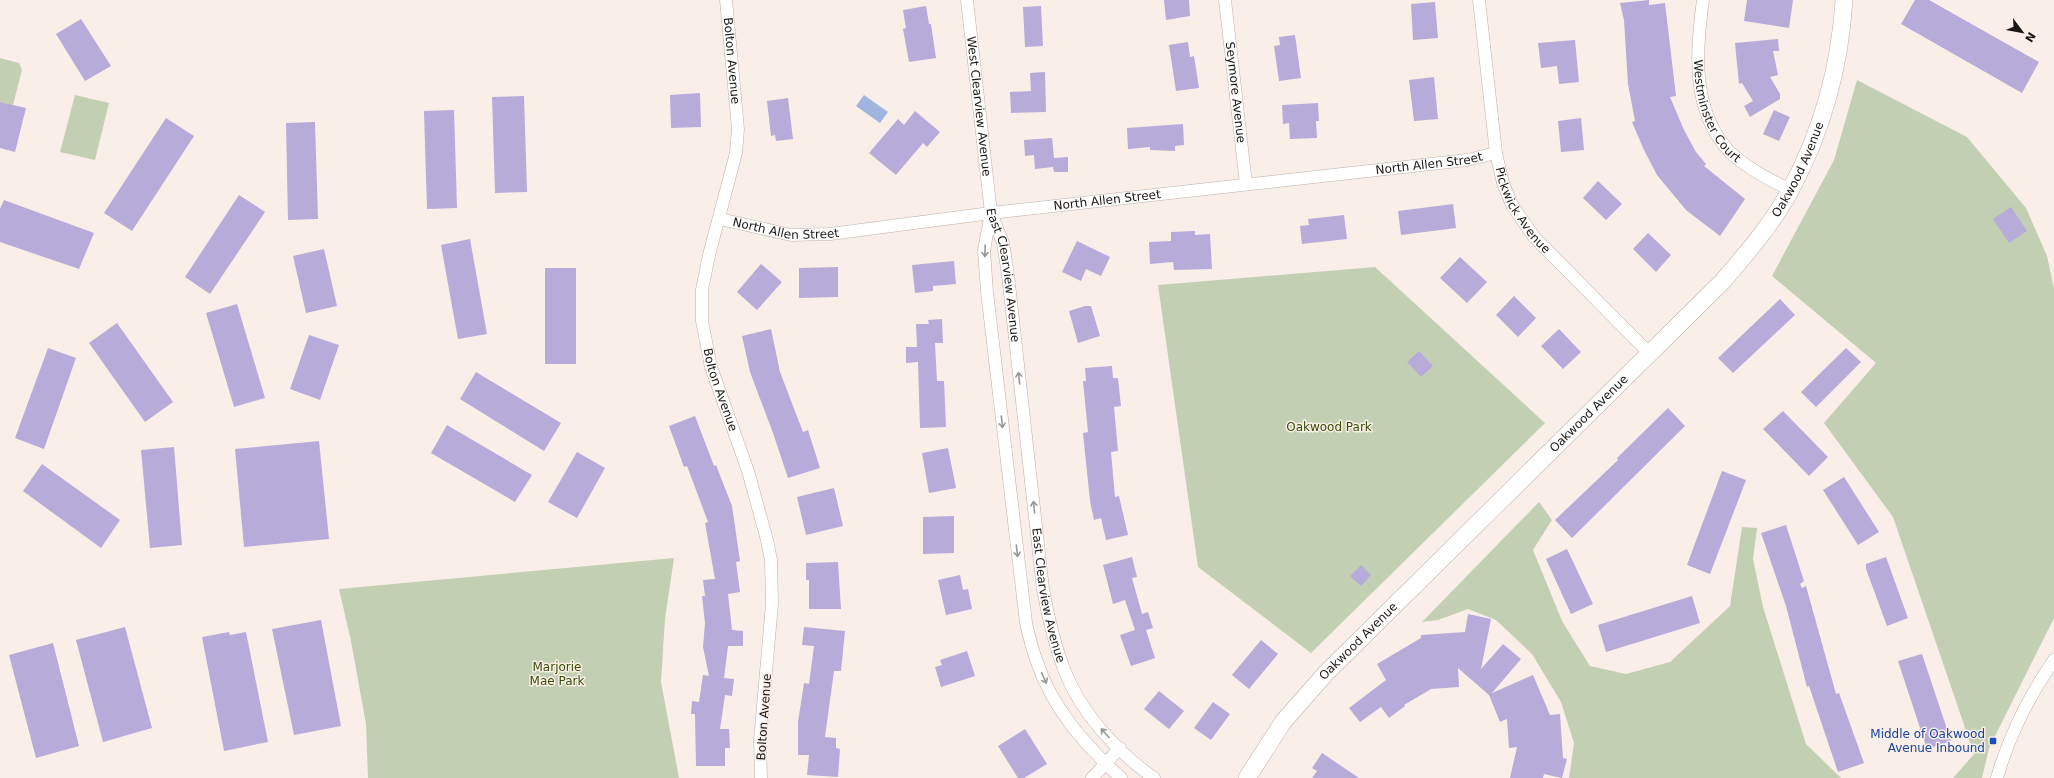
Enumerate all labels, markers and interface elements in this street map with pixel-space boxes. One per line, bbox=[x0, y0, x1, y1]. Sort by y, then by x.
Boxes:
north arrow bbox=[2002, 12, 2042, 52]
street label: Bolton Avenue bbox=[721, 17, 743, 105]
text: N bbox=[2022, 30, 2038, 44]
street label: West Clearview Avenue bbox=[964, 36, 994, 177]
street label: Seymore Avenue bbox=[1223, 41, 1248, 144]
street label: Westminster Court bbox=[1691, 59, 1744, 166]
street label: Oakwood Avenue bbox=[1769, 120, 1827, 220]
street label: North Allen Street bbox=[1375, 149, 1484, 177]
street label: Pickwick Avenue bbox=[1492, 166, 1553, 256]
street label: North Allen Street bbox=[1053, 187, 1162, 213]
street label: East Clearview Avenue bbox=[983, 207, 1022, 343]
street label: North Allen Street bbox=[731, 215, 840, 242]
one-way arrow bbox=[981, 244, 989, 257]
street label: Bolton Avenue bbox=[700, 347, 740, 433]
one-way arrow bbox=[1016, 371, 1023, 384]
street label: Oakwood Avenue bbox=[1547, 372, 1631, 455]
one-way arrow bbox=[999, 415, 1006, 428]
park label: Oakwood Park bbox=[1286, 420, 1372, 434]
one-way arrow bbox=[1030, 501, 1038, 514]
street label: East Clearview Avenue bbox=[1029, 527, 1068, 665]
one-way arrow bbox=[1014, 544, 1021, 557]
street label: Oakwood Avenue bbox=[1316, 600, 1400, 683]
park label: Marjorie Mae Park bbox=[530, 660, 584, 688]
one-way arrow bbox=[1040, 671, 1048, 683]
street label: Bolton Avenue bbox=[754, 673, 774, 761]
one-way arrow bbox=[1101, 727, 1110, 738]
place label: Middle of Oakwood Avenue Inbound bbox=[1870, 727, 1985, 755]
marker: Middle of Oakwood Avenue Inbound bbox=[1988, 736, 1998, 746]

